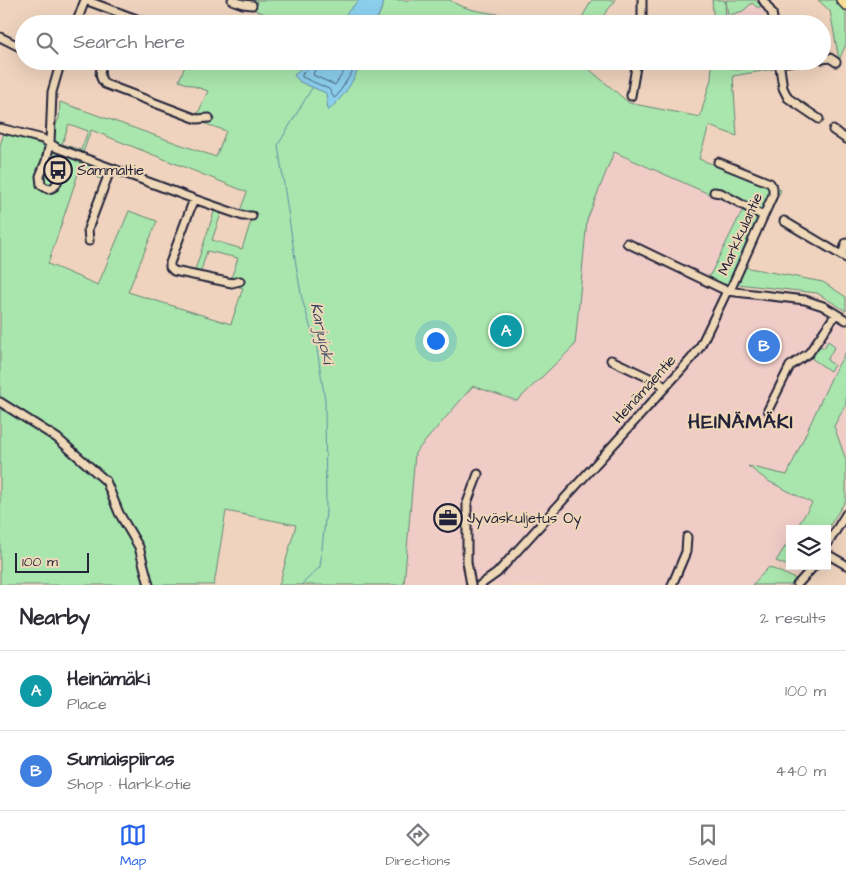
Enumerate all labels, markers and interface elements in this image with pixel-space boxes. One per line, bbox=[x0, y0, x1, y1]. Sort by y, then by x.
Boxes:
search box bbox=[15, 15, 831, 70]
icon: search bbox=[33, 29, 61, 57]
text: Search here bbox=[73, 29, 185, 56]
bus stop icon: Sammaltie bbox=[43, 155, 73, 185]
place label: Sammaltie bbox=[77, 160, 144, 181]
street label: Markkulantie bbox=[713, 190, 768, 279]
water label: Karjujoki bbox=[305, 301, 340, 368]
pin: A bbox=[490, 312, 522, 350]
pin: B bbox=[748, 327, 780, 365]
your location bbox=[423, 328, 449, 354]
street label: Heinämäentie bbox=[608, 350, 681, 428]
district label: HEINÄMÄKI bbox=[688, 408, 794, 436]
office icon: Jyväskuljetus Oy bbox=[433, 503, 463, 533]
place label: Jyväskuljetus Oy bbox=[467, 508, 582, 530]
map controls bbox=[786, 525, 831, 570]
button: layers bbox=[786, 525, 831, 570]
scale bar bbox=[15, 550, 89, 573]
text: 100 m bbox=[22, 552, 58, 572]
text: Nearby bbox=[20, 603, 90, 632]
text: 2 results bbox=[760, 607, 826, 629]
text: Heinämäki bbox=[67, 666, 150, 693]
text: A bbox=[31, 680, 41, 702]
text: 100 m bbox=[785, 680, 826, 702]
text: Place bbox=[67, 693, 107, 715]
text: Sumiaispiiras bbox=[67, 746, 175, 773]
text: B bbox=[30, 760, 42, 782]
text: 440 m bbox=[775, 760, 826, 782]
text: Shop · Harkkotie bbox=[67, 773, 191, 795]
tab: Map bbox=[119, 821, 147, 871]
tab: Directions bbox=[385, 821, 450, 871]
tab: Saved bbox=[689, 821, 727, 871]

